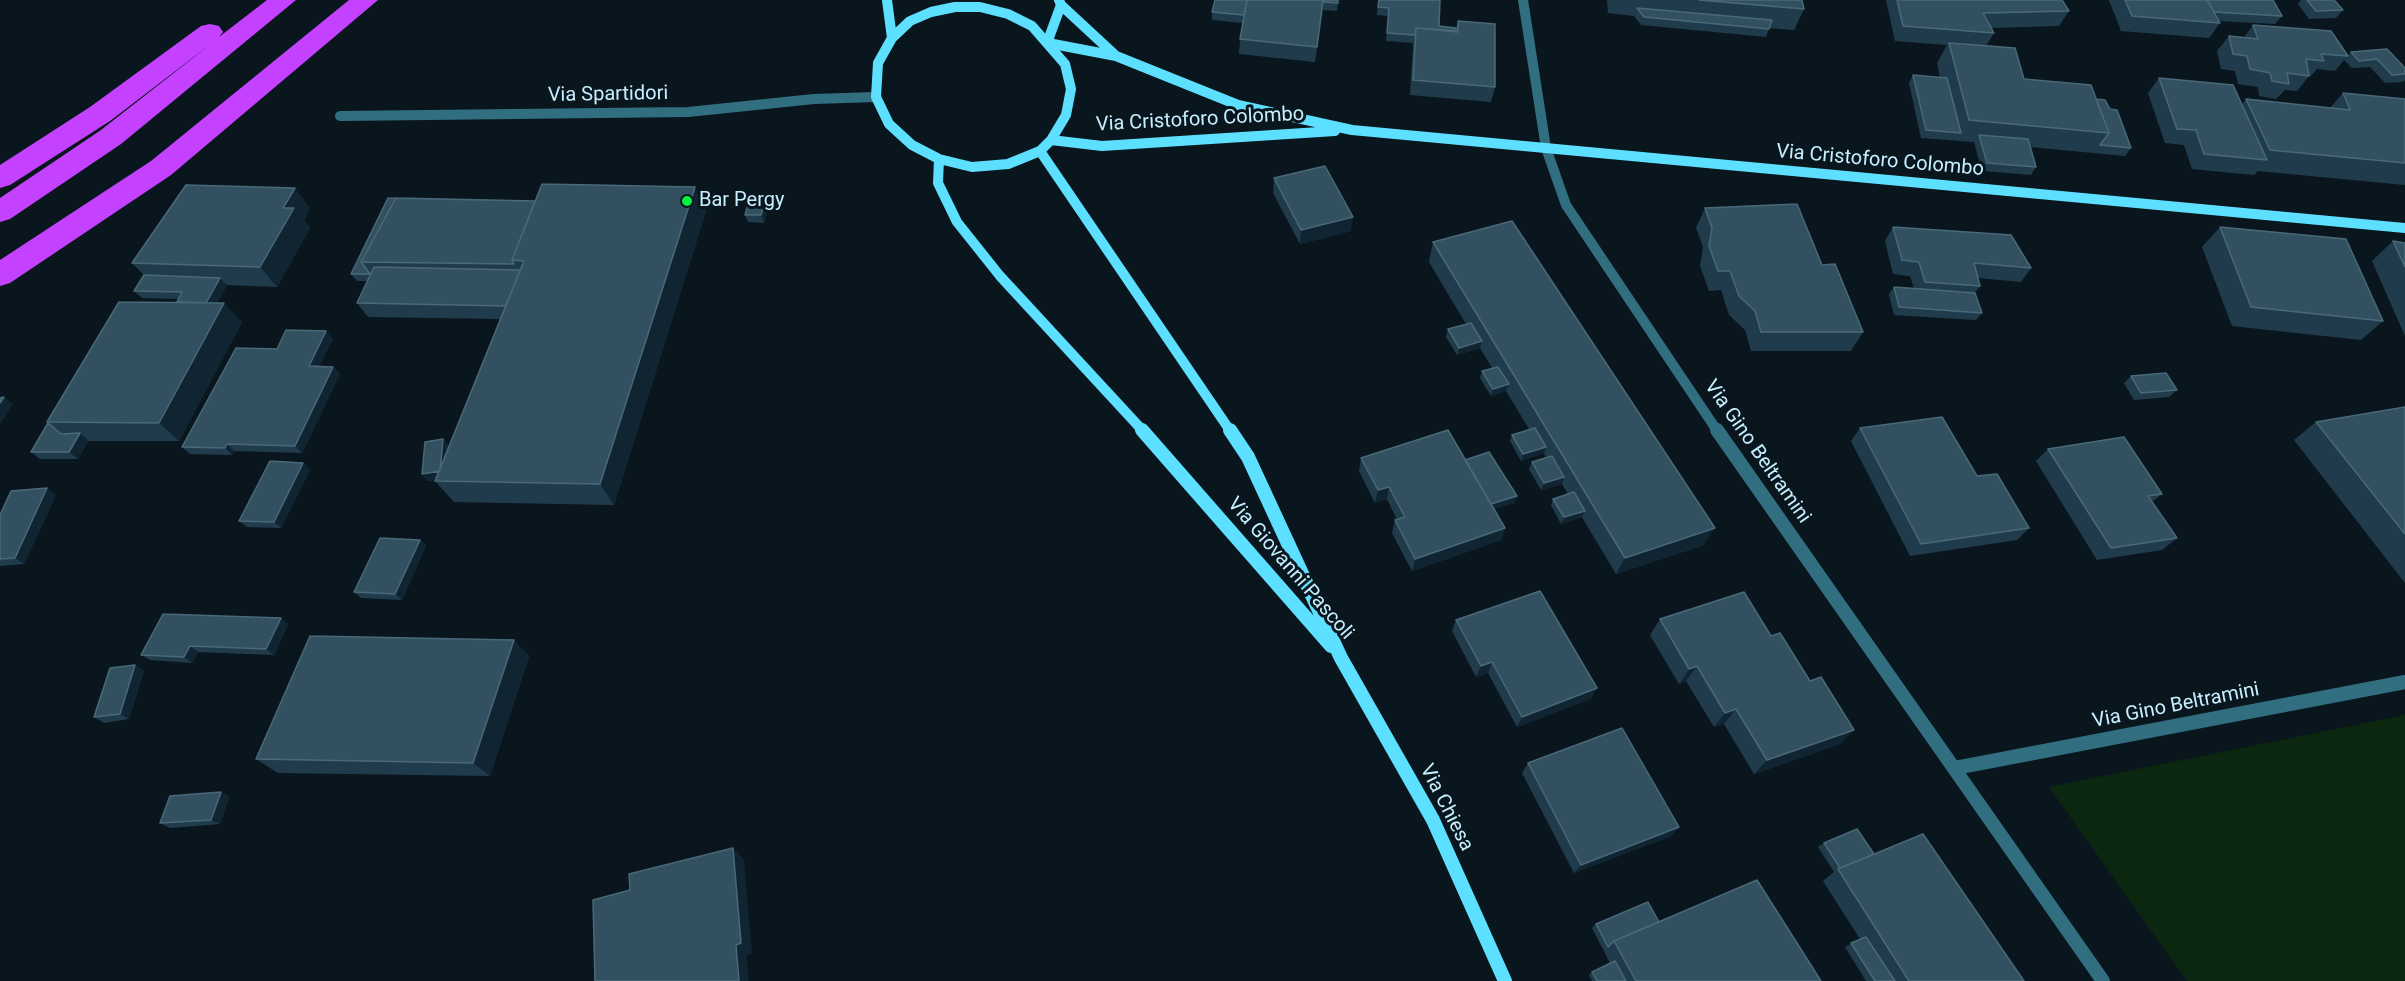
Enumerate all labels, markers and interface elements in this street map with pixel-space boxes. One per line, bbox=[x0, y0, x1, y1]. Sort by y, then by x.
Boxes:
street label: Via Spartidori bbox=[548, 82, 668, 108]
street label: Via Cristoforo Colombo bbox=[1095, 103, 1305, 137]
street label: Via Cristoforo Colombo bbox=[1775, 140, 1985, 182]
place label: Bar Pergy bbox=[699, 189, 784, 213]
marker: Bar Pergy bbox=[680, 194, 694, 208]
street label: Via Gino Beltramini bbox=[1699, 376, 1815, 528]
street label: Via Giovanni Pascoli bbox=[1222, 493, 1358, 645]
street label: Via Gino Beltramini bbox=[2091, 678, 2261, 734]
street label: Via Chiesa bbox=[1414, 761, 1478, 855]

